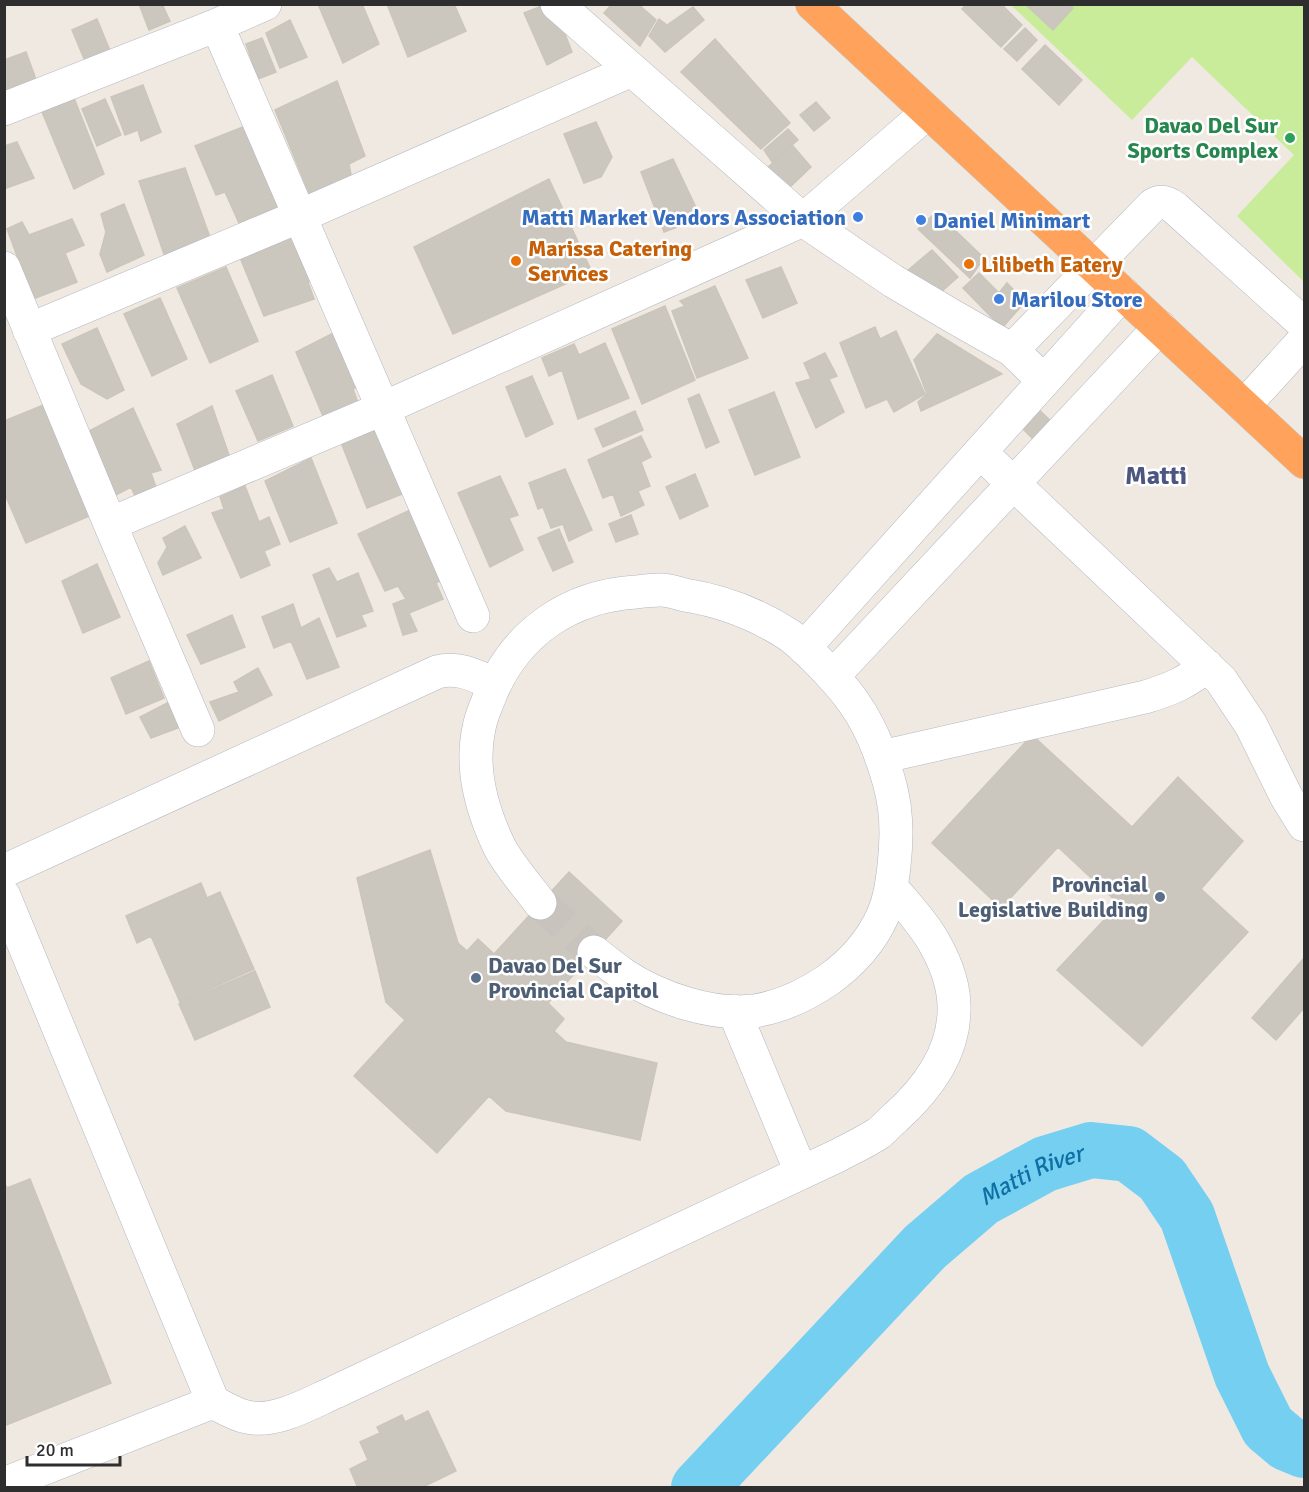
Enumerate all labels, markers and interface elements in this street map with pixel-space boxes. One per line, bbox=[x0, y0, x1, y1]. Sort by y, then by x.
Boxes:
place label: Davao Del Sur Sports Complex bbox=[1127, 112, 1278, 164]
marker: Davao Del Sur Sports Complex bbox=[1283, 131, 1297, 145]
place label: Matti Market Vendors Association bbox=[522, 204, 846, 231]
place label: Daniel Minimart bbox=[933, 207, 1090, 234]
marker: Matti Market Vendors Association bbox=[851, 210, 865, 224]
marker: Daniel Minimart bbox=[914, 213, 928, 227]
place label: Marissa Catering Services bbox=[528, 235, 692, 287]
place label: Lilibeth Eatery bbox=[981, 251, 1123, 278]
marker: Marissa Catering Services bbox=[509, 254, 523, 268]
marker: Lilibeth Eatery bbox=[962, 257, 976, 271]
place label: Marilou Store bbox=[1011, 286, 1143, 313]
marker: Marilou Store bbox=[992, 292, 1006, 306]
district label: Matti bbox=[1125, 460, 1187, 492]
place label: Provincial Legislative Building bbox=[958, 871, 1148, 923]
marker: Provincial Legislative Building bbox=[1153, 890, 1167, 904]
place label: Davao Del Sur Provincial Capitol bbox=[488, 952, 659, 1004]
marker: Davao Del Sur Provincial Capitol bbox=[469, 971, 483, 985]
water label: Matti River bbox=[974, 1137, 1090, 1212]
scale bar bbox=[27, 1429, 120, 1467]
text: 20 m bbox=[36, 1439, 74, 1461]

